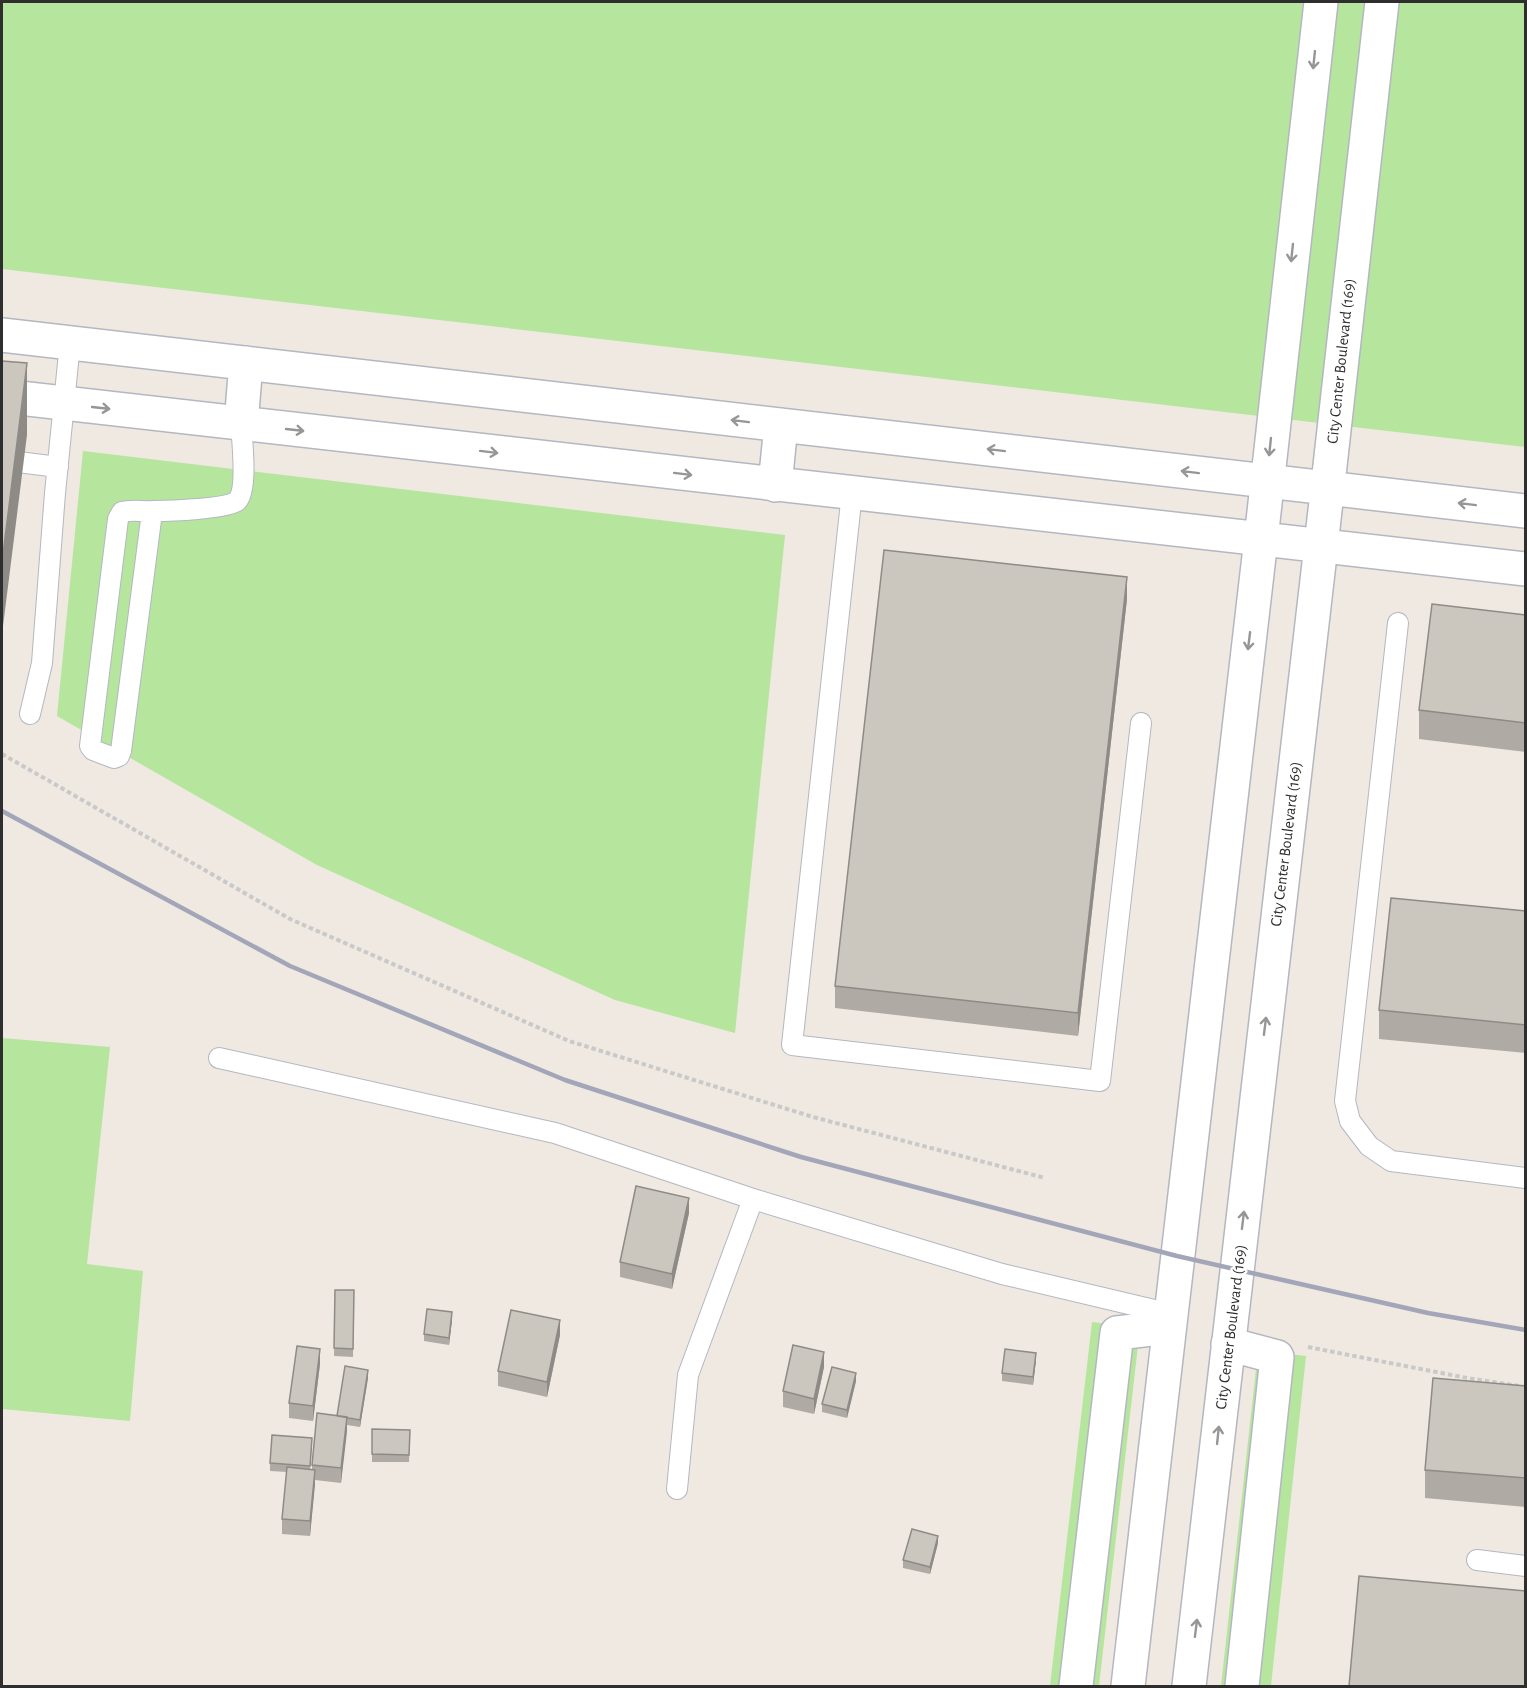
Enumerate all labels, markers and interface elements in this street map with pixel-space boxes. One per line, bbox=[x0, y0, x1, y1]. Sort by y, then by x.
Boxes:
one-way arrow bbox=[1308, 49, 1319, 69]
one-way arrow bbox=[1286, 243, 1297, 263]
street label: City Center Boulevard (169) bbox=[1324, 278, 1359, 445]
one-way arrow bbox=[91, 402, 111, 413]
one-way arrow bbox=[731, 415, 751, 426]
one-way arrow bbox=[285, 424, 305, 435]
one-way arrow bbox=[1264, 437, 1275, 457]
one-way arrow bbox=[987, 444, 1007, 455]
one-way arrow bbox=[478, 446, 498, 457]
one-way arrow bbox=[1181, 467, 1201, 478]
one-way arrow bbox=[672, 469, 692, 480]
one-way arrow bbox=[1458, 498, 1478, 509]
one-way arrow bbox=[1243, 630, 1254, 650]
street label: City Center Boulevard (169) bbox=[1268, 761, 1305, 928]
one-way arrow bbox=[1260, 1017, 1271, 1037]
one-way arrow bbox=[1238, 1211, 1249, 1231]
street label: City Center Boulevard (169) bbox=[1213, 1244, 1250, 1411]
one-way arrow bbox=[1213, 1425, 1224, 1445]
one-way arrow bbox=[1190, 1619, 1201, 1639]

